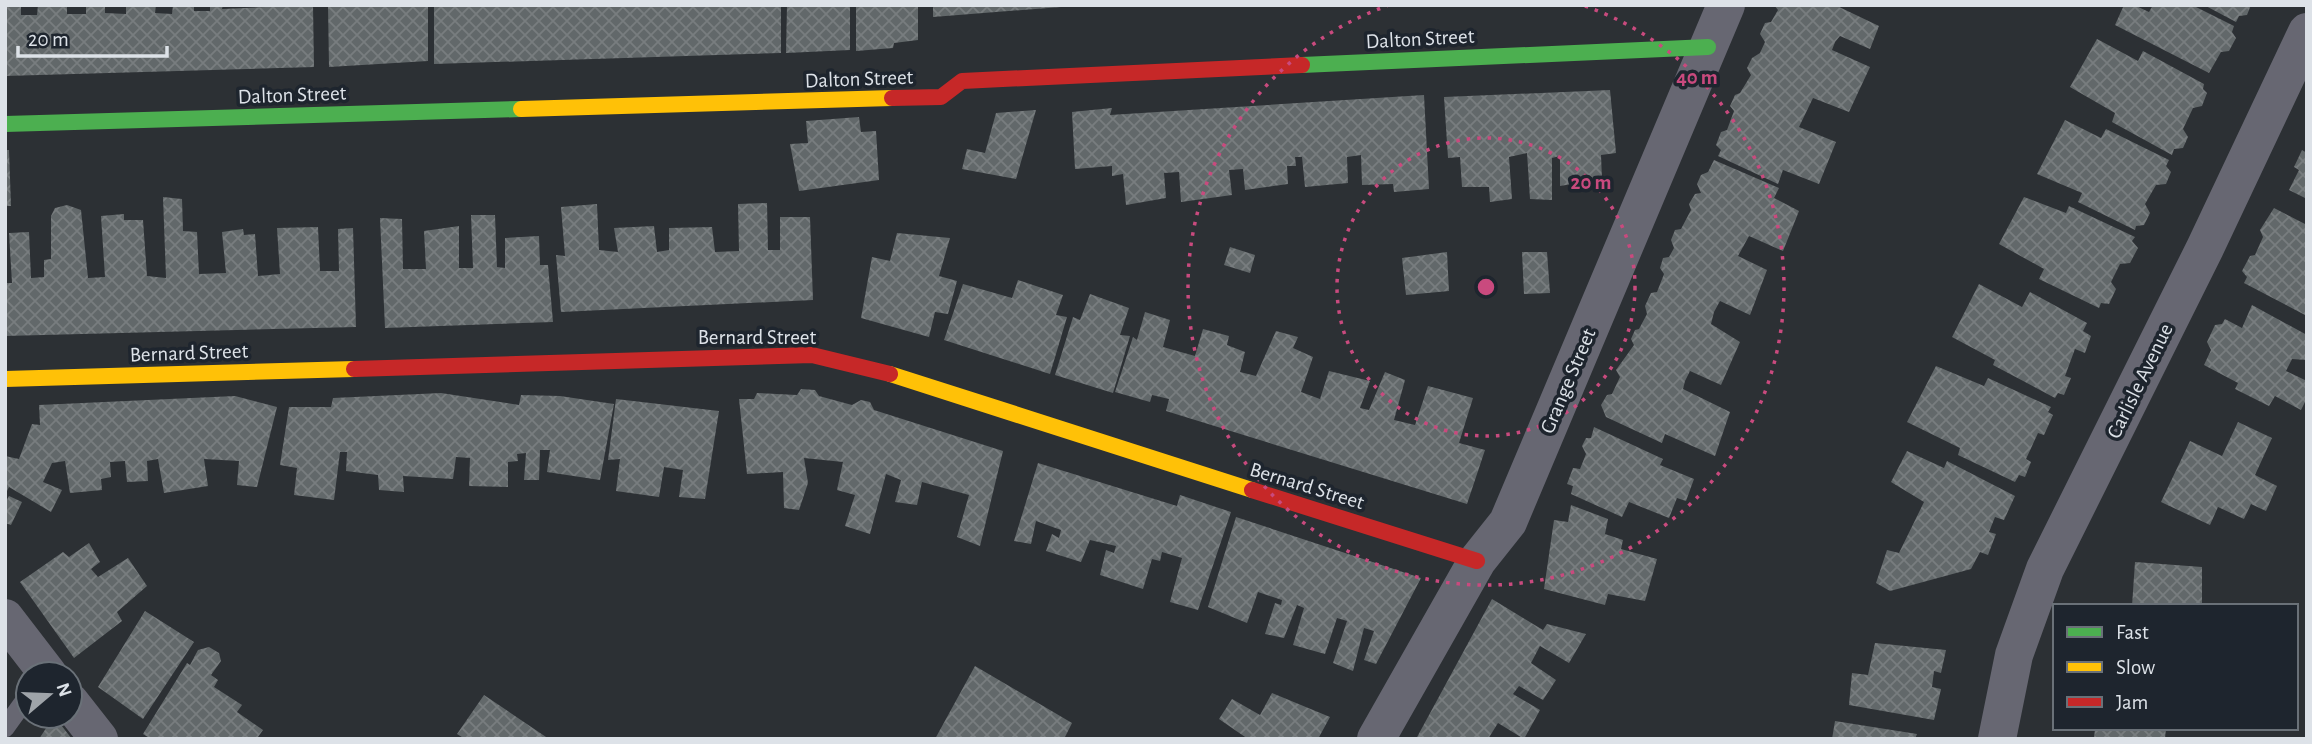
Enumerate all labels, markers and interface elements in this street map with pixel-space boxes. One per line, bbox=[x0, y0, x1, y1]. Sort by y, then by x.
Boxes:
scale bar bbox=[18, 14, 166, 58]
street label: Dalton Street bbox=[1365, 26, 1475, 52]
text: 20 m bbox=[28, 29, 69, 50]
street label: Dalton Street bbox=[804, 67, 914, 91]
text: 40 m bbox=[1676, 67, 1718, 88]
street label: Dalton Street bbox=[237, 83, 347, 107]
text: 20 m bbox=[1571, 172, 1611, 193]
centre of rings bbox=[1474, 275, 1498, 299]
street label: Carlisle Avenue bbox=[2103, 320, 2177, 442]
street label: Grange Street bbox=[1536, 325, 1600, 437]
street label: Bernard Street bbox=[698, 327, 816, 348]
street label: Bernard Street bbox=[129, 340, 249, 366]
street label: Bernard Street bbox=[1247, 459, 1367, 513]
legend bbox=[2053, 604, 2298, 730]
text: Fast bbox=[2116, 622, 2149, 643]
text: Slow bbox=[2116, 657, 2155, 678]
north arrow bbox=[14, 660, 84, 730]
text: N bbox=[53, 681, 75, 699]
text: Jam bbox=[2116, 692, 2148, 713]

